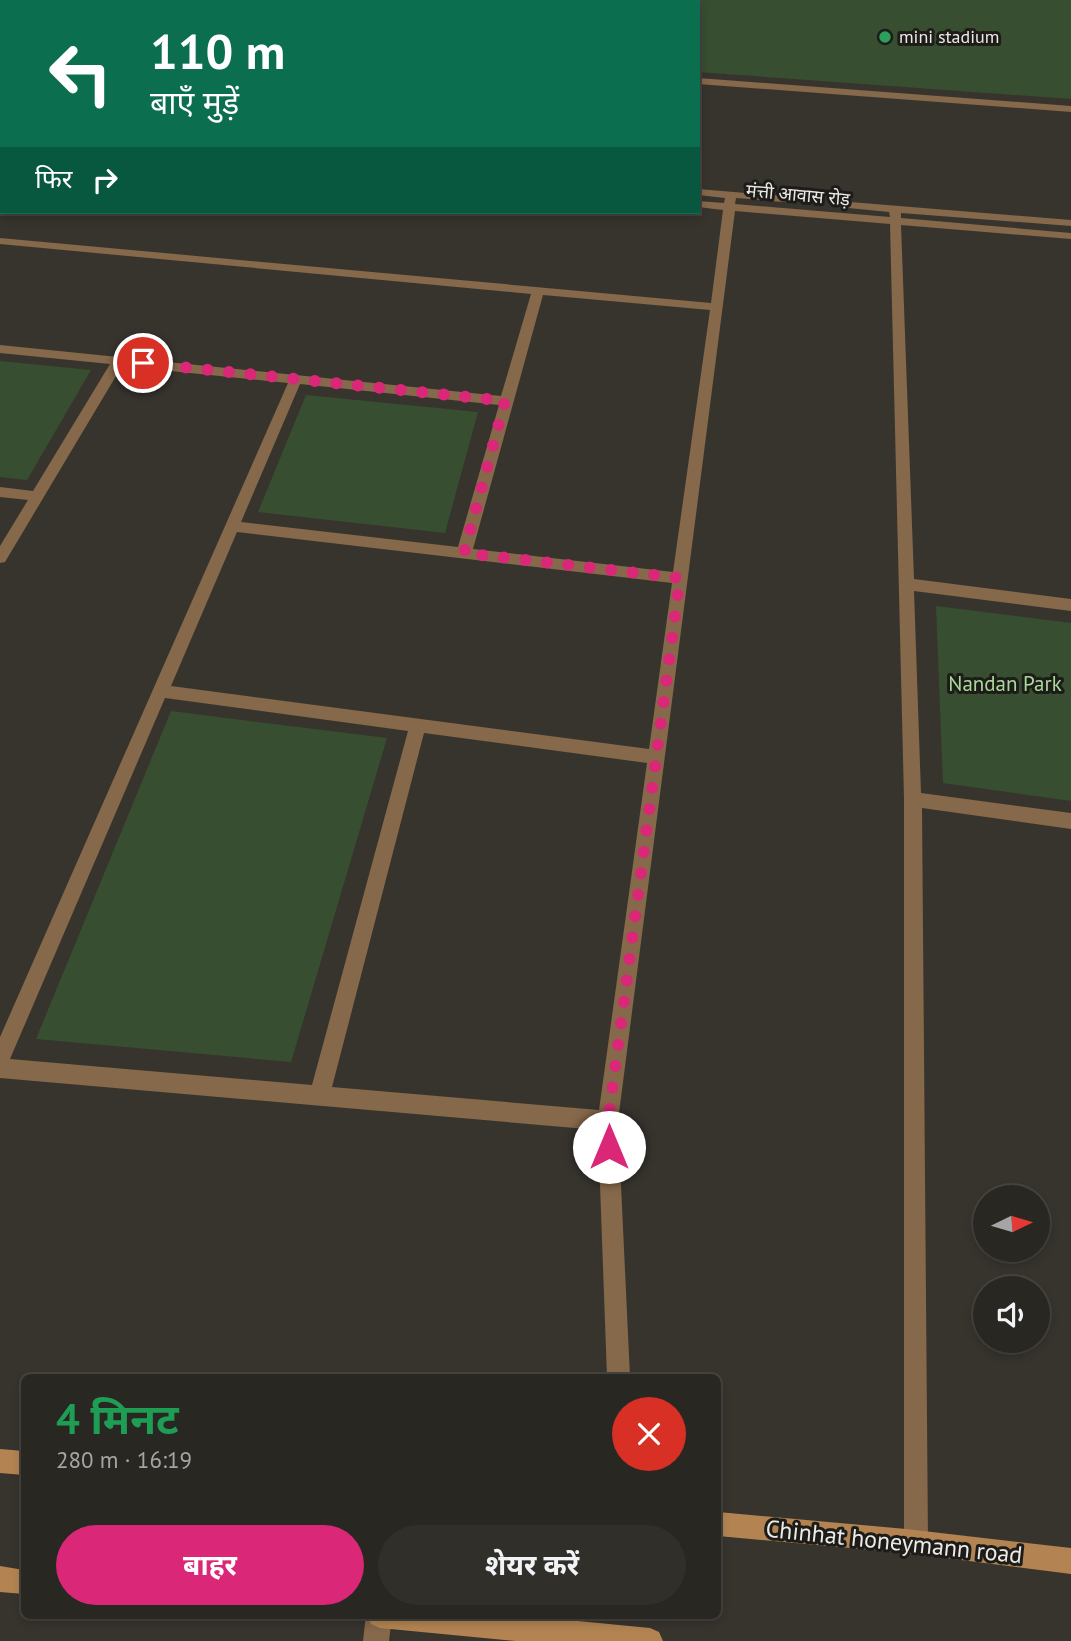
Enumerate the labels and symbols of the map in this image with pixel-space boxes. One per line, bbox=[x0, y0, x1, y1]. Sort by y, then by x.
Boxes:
place label: mini stadium bbox=[899, 25, 999, 48]
marker: mini stadium bbox=[877, 29, 893, 45]
street label: मंत्ती आवास रोड़ bbox=[745, 178, 851, 211]
pin bbox=[113, 333, 173, 393]
park label: Nandan Park bbox=[948, 670, 1062, 697]
position arrow bbox=[572, 1110, 646, 1184]
north arrow bbox=[973, 1185, 1050, 1262]
street label: Chinhat honeymann road bbox=[764, 1513, 1024, 1570]

